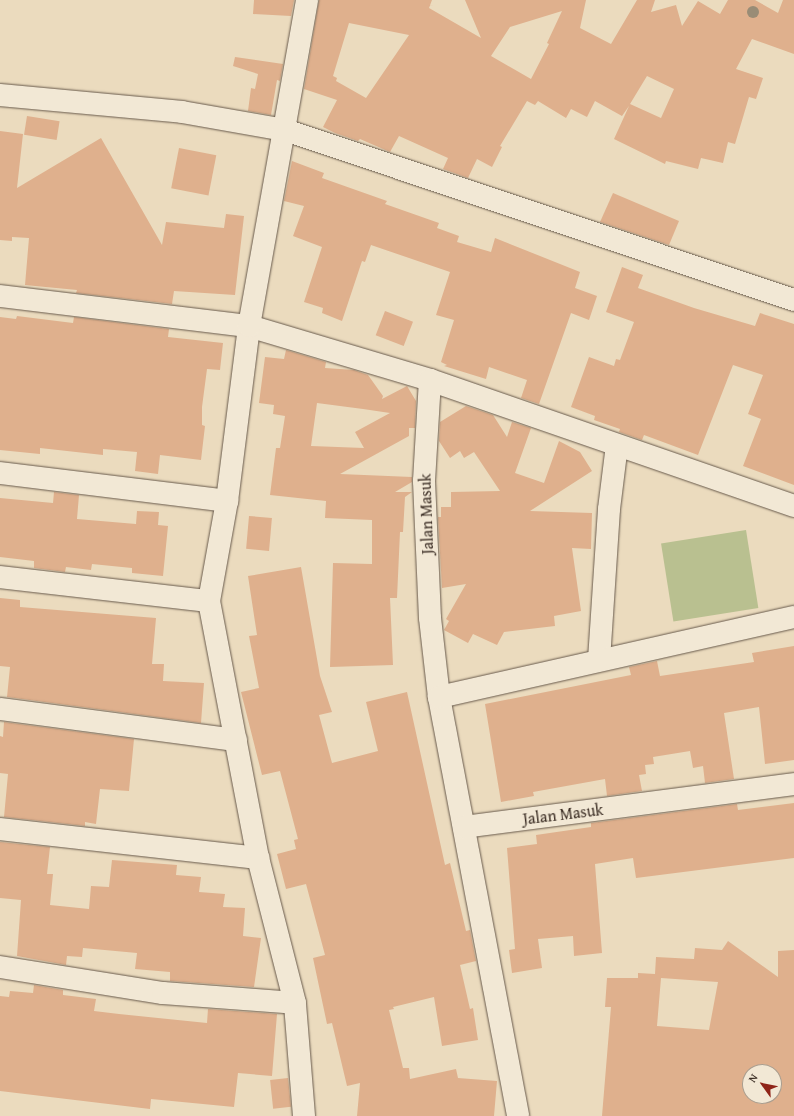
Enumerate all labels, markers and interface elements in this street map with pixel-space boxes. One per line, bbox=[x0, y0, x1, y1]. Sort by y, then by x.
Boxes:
street label: Jalan Masuk bbox=[415, 473, 437, 555]
street label: Jalan Masuk bbox=[522, 800, 604, 828]
north arrow bbox=[742, 1064, 782, 1104]
text: N bbox=[744, 1071, 761, 1085]

